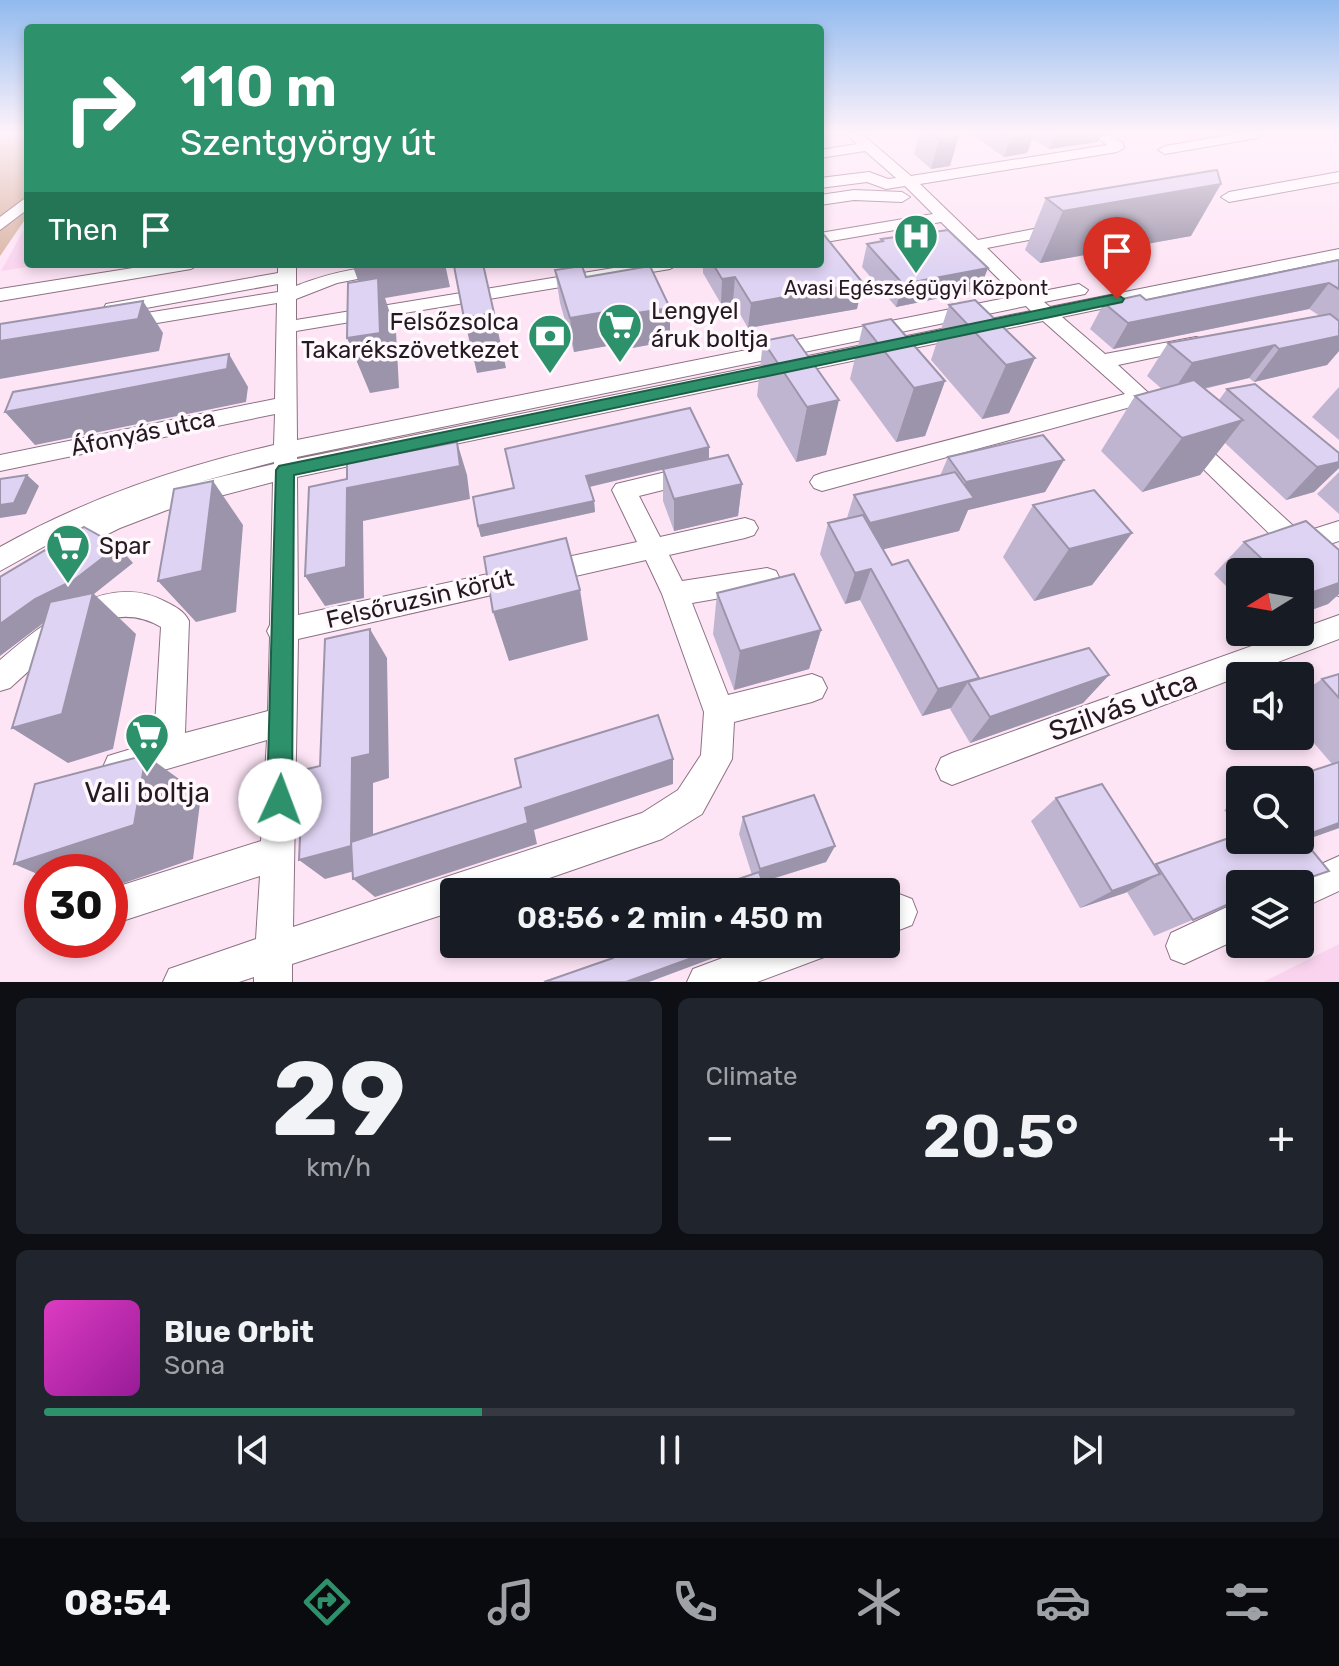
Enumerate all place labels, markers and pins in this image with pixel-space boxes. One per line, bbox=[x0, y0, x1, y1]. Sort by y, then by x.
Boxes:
hospital icon: Avasi Egészségügyi Központ bbox=[892, 212, 940, 275]
pin bbox=[1083, 217, 1151, 299]
place label: Avasi Egészségügyi Központ bbox=[784, 276, 1048, 300]
place label: Lengyel áruk boltja bbox=[651, 297, 768, 353]
supermarket icon: Lengyel áruk boltja bbox=[596, 301, 644, 364]
place label: Felsőzsolca Takarékszövetkezet bbox=[301, 308, 519, 364]
bank icon: Felsőzsolca Takarékszövetkezet bbox=[526, 312, 574, 375]
supermarket icon: Spar bbox=[44, 522, 92, 585]
place label: Spar bbox=[99, 532, 151, 560]
supermarket icon: Vali boltja bbox=[123, 711, 171, 774]
place label: Vali boltja bbox=[84, 776, 210, 809]

